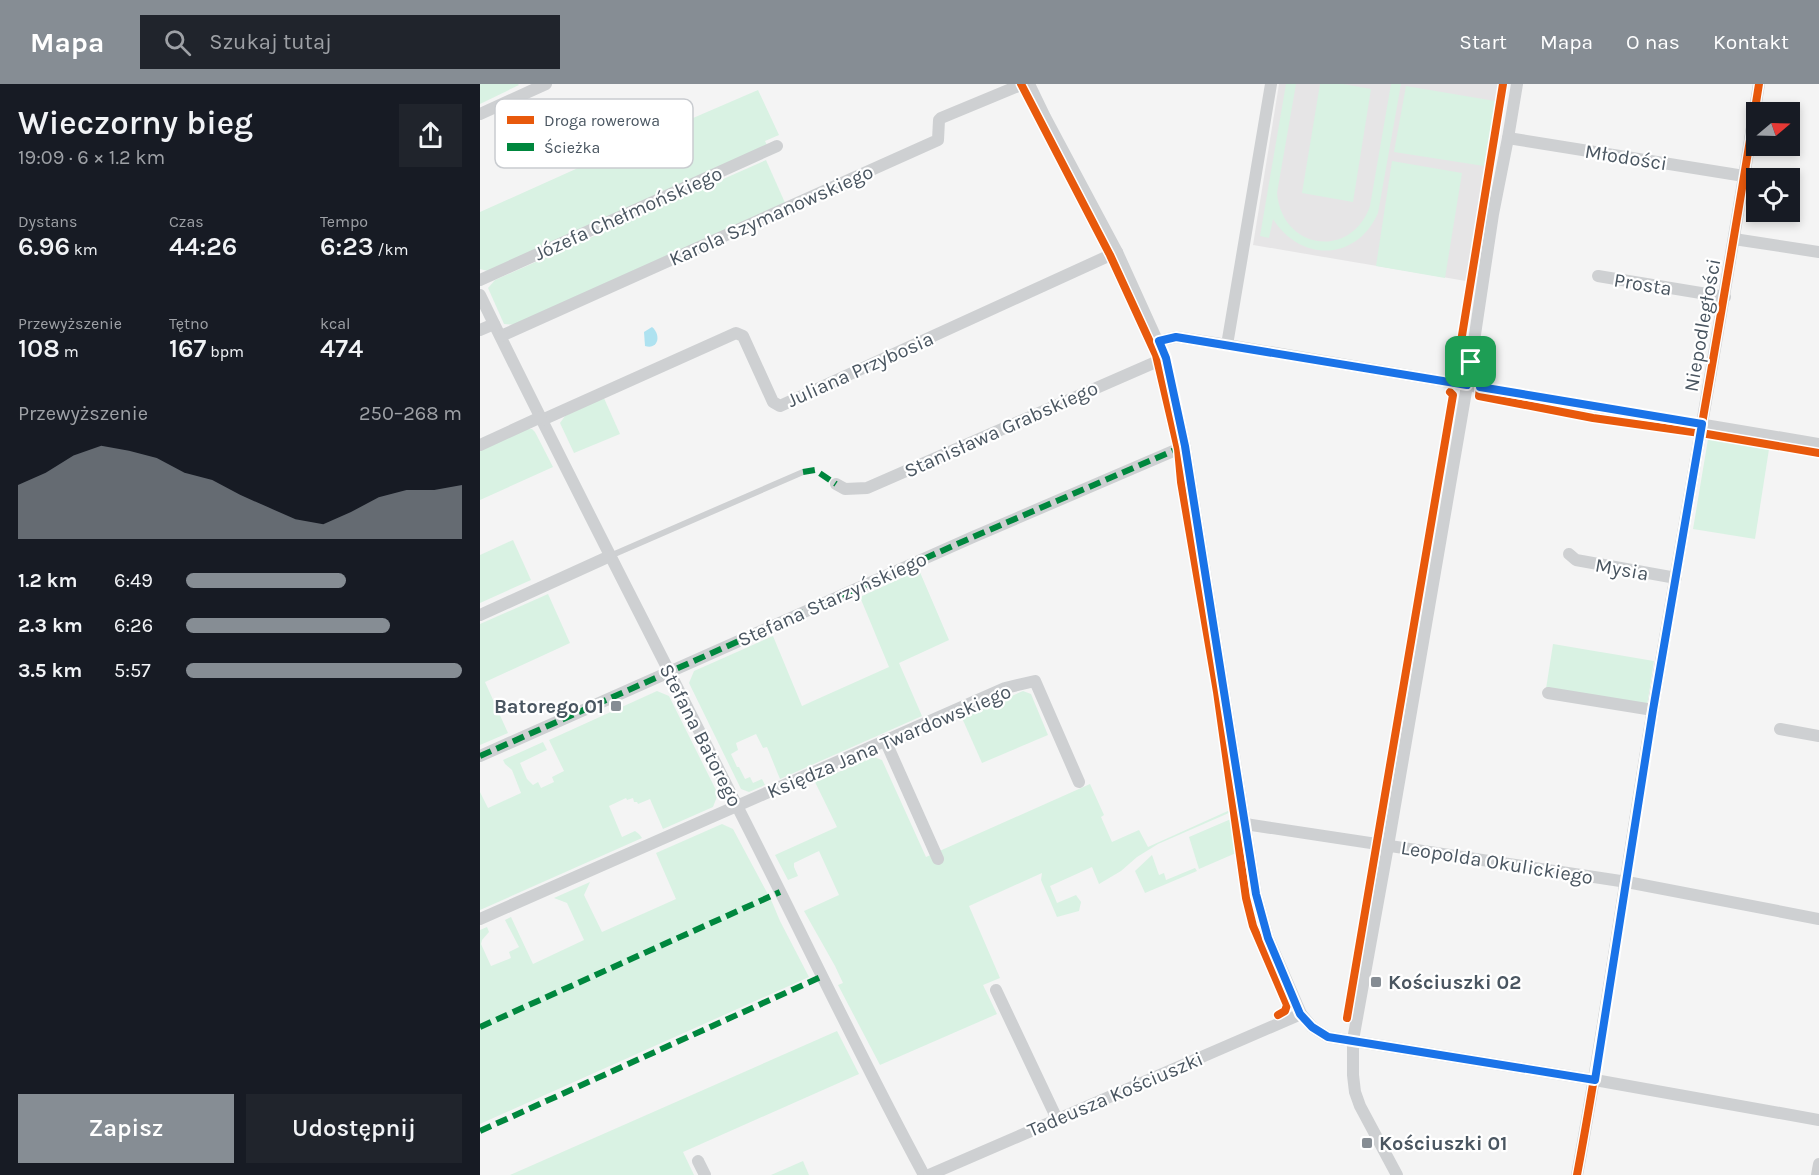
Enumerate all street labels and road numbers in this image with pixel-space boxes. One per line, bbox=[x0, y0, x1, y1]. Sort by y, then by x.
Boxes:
street label: Młodości bbox=[1583, 140, 1669, 175]
street label: Karola Szymanowskiego bbox=[666, 160, 877, 271]
street label: Józefa Chełmońskiego bbox=[531, 162, 726, 265]
street label: Niepodległości bbox=[1679, 257, 1726, 393]
street label: Prosta bbox=[1612, 269, 1674, 300]
street label: Juliana Przybosia bbox=[783, 327, 937, 412]
street label: Stanisława Grabskiego bbox=[901, 376, 1101, 483]
street label: Stefana Starzyńskiego bbox=[734, 547, 930, 652]
street label: Mysia bbox=[1593, 554, 1650, 585]
street label: Stefana Batorego bbox=[655, 660, 746, 810]
street label: Księdza Jana Twardowskiego bbox=[764, 680, 1015, 803]
street label: Leopolda Okulickiego bbox=[1399, 836, 1595, 889]
street label: Tadeusza Kościuszki bbox=[1024, 1047, 1206, 1142]

